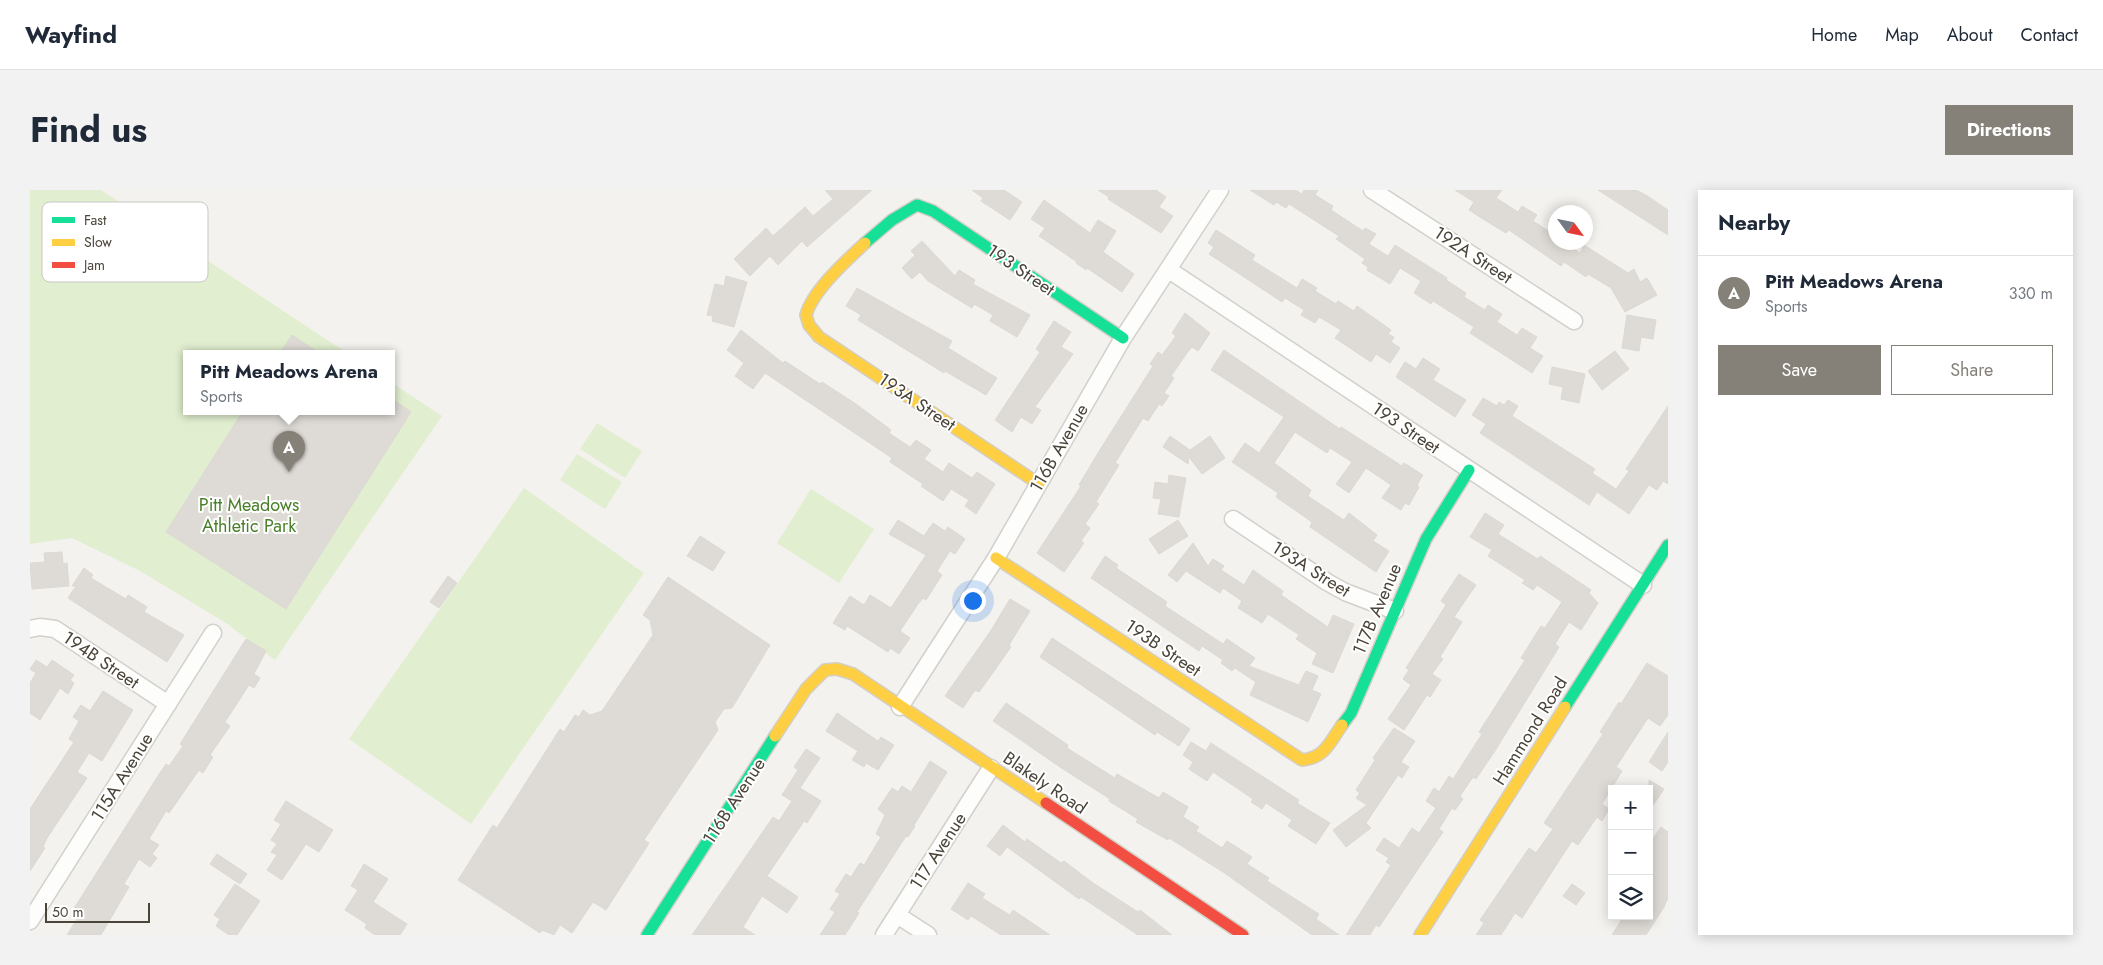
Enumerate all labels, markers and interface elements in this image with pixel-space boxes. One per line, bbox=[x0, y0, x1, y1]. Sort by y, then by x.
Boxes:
text: Wayfind bbox=[25, 17, 117, 52]
text: Home bbox=[1811, 22, 1857, 48]
text: Map bbox=[1885, 22, 1919, 48]
text: About bbox=[1947, 22, 1992, 48]
text: Contact bbox=[2020, 22, 2078, 48]
text: Find us bbox=[30, 105, 147, 155]
button: Directions bbox=[1945, 105, 2073, 155]
legend bbox=[42, 202, 208, 282]
north arrow bbox=[1548, 205, 1593, 250]
text: Nearby bbox=[1718, 208, 1790, 238]
text: Fast bbox=[84, 210, 107, 230]
street label: 192A Street bbox=[1429, 220, 1518, 290]
text: Slow bbox=[84, 232, 112, 252]
street label: 193 Street bbox=[982, 238, 1061, 303]
text: Jam bbox=[82, 255, 105, 275]
text: Pitt Meadows Arena bbox=[1765, 268, 1943, 295]
text: A bbox=[1728, 282, 1740, 305]
text: 330 m bbox=[2009, 282, 2053, 305]
text: Sports bbox=[1765, 295, 1807, 318]
button: Save bbox=[1718, 345, 1881, 395]
button: Share bbox=[1891, 345, 2053, 395]
popup bbox=[183, 350, 395, 415]
text: Pitt Meadows Arena bbox=[200, 358, 378, 385]
street label: 193A Street bbox=[873, 367, 961, 438]
text: Sports bbox=[200, 385, 242, 408]
street label: 193 Street bbox=[1367, 396, 1446, 461]
street label: 116B Avenue bbox=[1023, 399, 1095, 497]
pin: A bbox=[273, 431, 305, 472]
park label: Pitt Meadows Athletic Park bbox=[199, 492, 299, 539]
street label: 193A Street bbox=[1267, 535, 1356, 604]
street label: 117B Avenue bbox=[1346, 559, 1408, 659]
your location bbox=[960, 588, 986, 614]
street label: 193B Street bbox=[1120, 613, 1207, 683]
street label: 194B Street bbox=[58, 625, 145, 696]
street label: Hammond Road bbox=[1486, 672, 1574, 790]
street label: 115A Avenue bbox=[85, 728, 159, 826]
street label: Blakely Road bbox=[998, 745, 1092, 821]
street label: 116B Avenue bbox=[696, 753, 772, 849]
map controls bbox=[1608, 785, 1653, 920]
button: + bbox=[1608, 785, 1653, 830]
street label: 117 Avenue bbox=[903, 807, 973, 895]
button: − bbox=[1608, 830, 1653, 875]
button: layers bbox=[1608, 875, 1653, 920]
scale bar bbox=[45, 900, 150, 923]
text: 50 m bbox=[52, 902, 83, 922]

